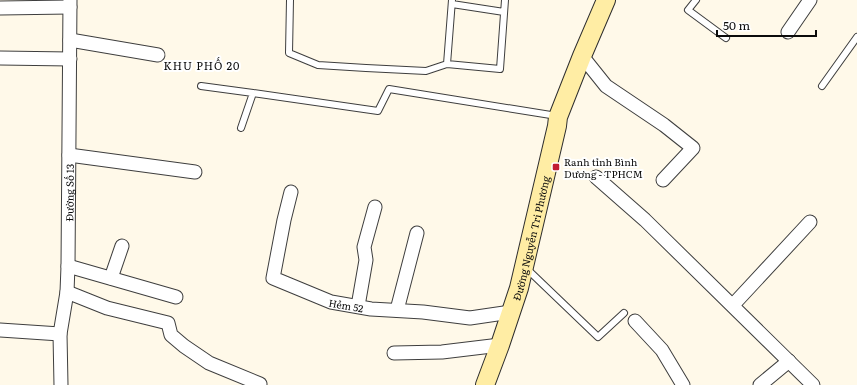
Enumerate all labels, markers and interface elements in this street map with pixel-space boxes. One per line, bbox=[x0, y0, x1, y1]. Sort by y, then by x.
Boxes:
scale bar bbox=[717, 12, 816, 38]
text: 50 m bbox=[723, 16, 750, 34]
district label: KHU PHỐ 20 bbox=[164, 57, 240, 73]
place label: Ranh tỉnh Bình Dương - TPHCM bbox=[564, 154, 643, 181]
marker: Ranh tỉnh Bình Dương - TPHCM bbox=[551, 162, 561, 172]
street label: Đường Số 13 bbox=[61, 164, 76, 222]
street label: Đường Nguyễn Tri Phương bbox=[508, 174, 553, 302]
street label: Hẻm 52 bbox=[327, 294, 365, 315]

